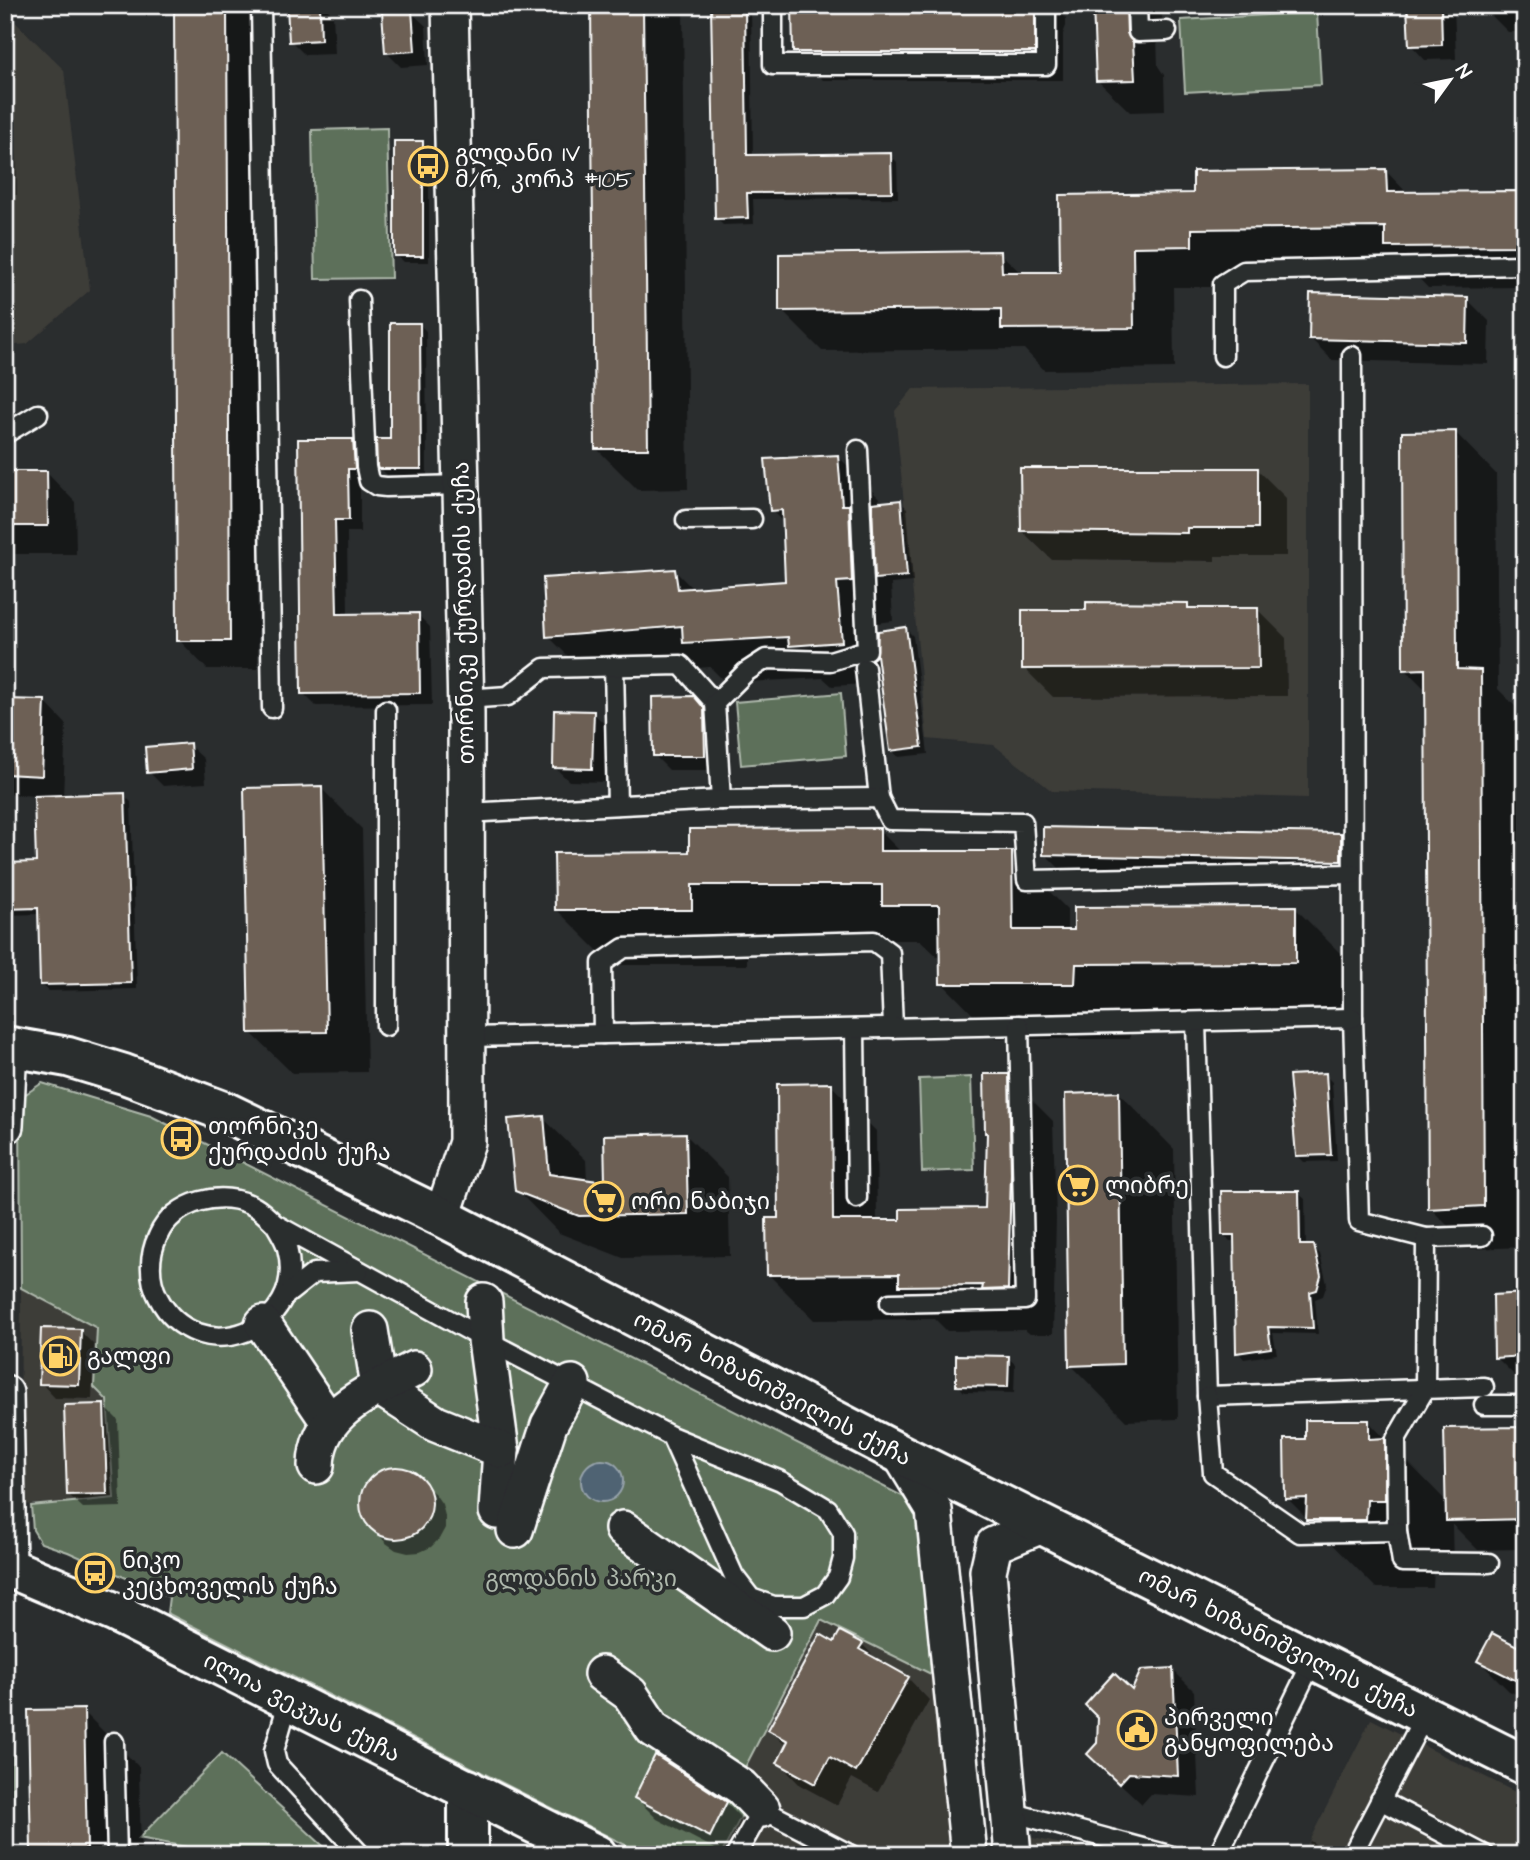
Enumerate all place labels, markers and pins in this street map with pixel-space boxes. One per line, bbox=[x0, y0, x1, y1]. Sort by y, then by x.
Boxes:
place label: გლდანი IV მ/რ, კორპ #105 bbox=[455, 138, 632, 196]
bus stop icon: გლდანი IV მ/რ, კორპ #105 bbox=[407, 145, 449, 187]
place label: თორნიკე ქურდაძის ქუჩა bbox=[208, 1111, 391, 1169]
bus stop icon: თორნიკე ქურდაძის ქუჩა bbox=[160, 1118, 202, 1160]
supermarket icon: ლიბრე bbox=[1057, 1164, 1099, 1206]
place label: ლიბრე bbox=[1105, 1170, 1189, 1202]
supermarket icon: ორი ნაბიჯი bbox=[583, 1180, 625, 1222]
place label: ორი ნაბიჯი bbox=[631, 1186, 770, 1218]
fuel station icon: გალფი bbox=[39, 1335, 81, 1377]
place label: გალფი bbox=[87, 1341, 171, 1373]
place label: ნიკო კეცხოველის ქუჩა bbox=[122, 1545, 338, 1603]
bus stop icon: ნიკო კეცხოველის ქუჩა bbox=[74, 1552, 116, 1594]
place label: პირველი განყოფილება bbox=[1164, 1702, 1334, 1760]
public building icon: პირველი განყოფილება bbox=[1116, 1709, 1158, 1751]

